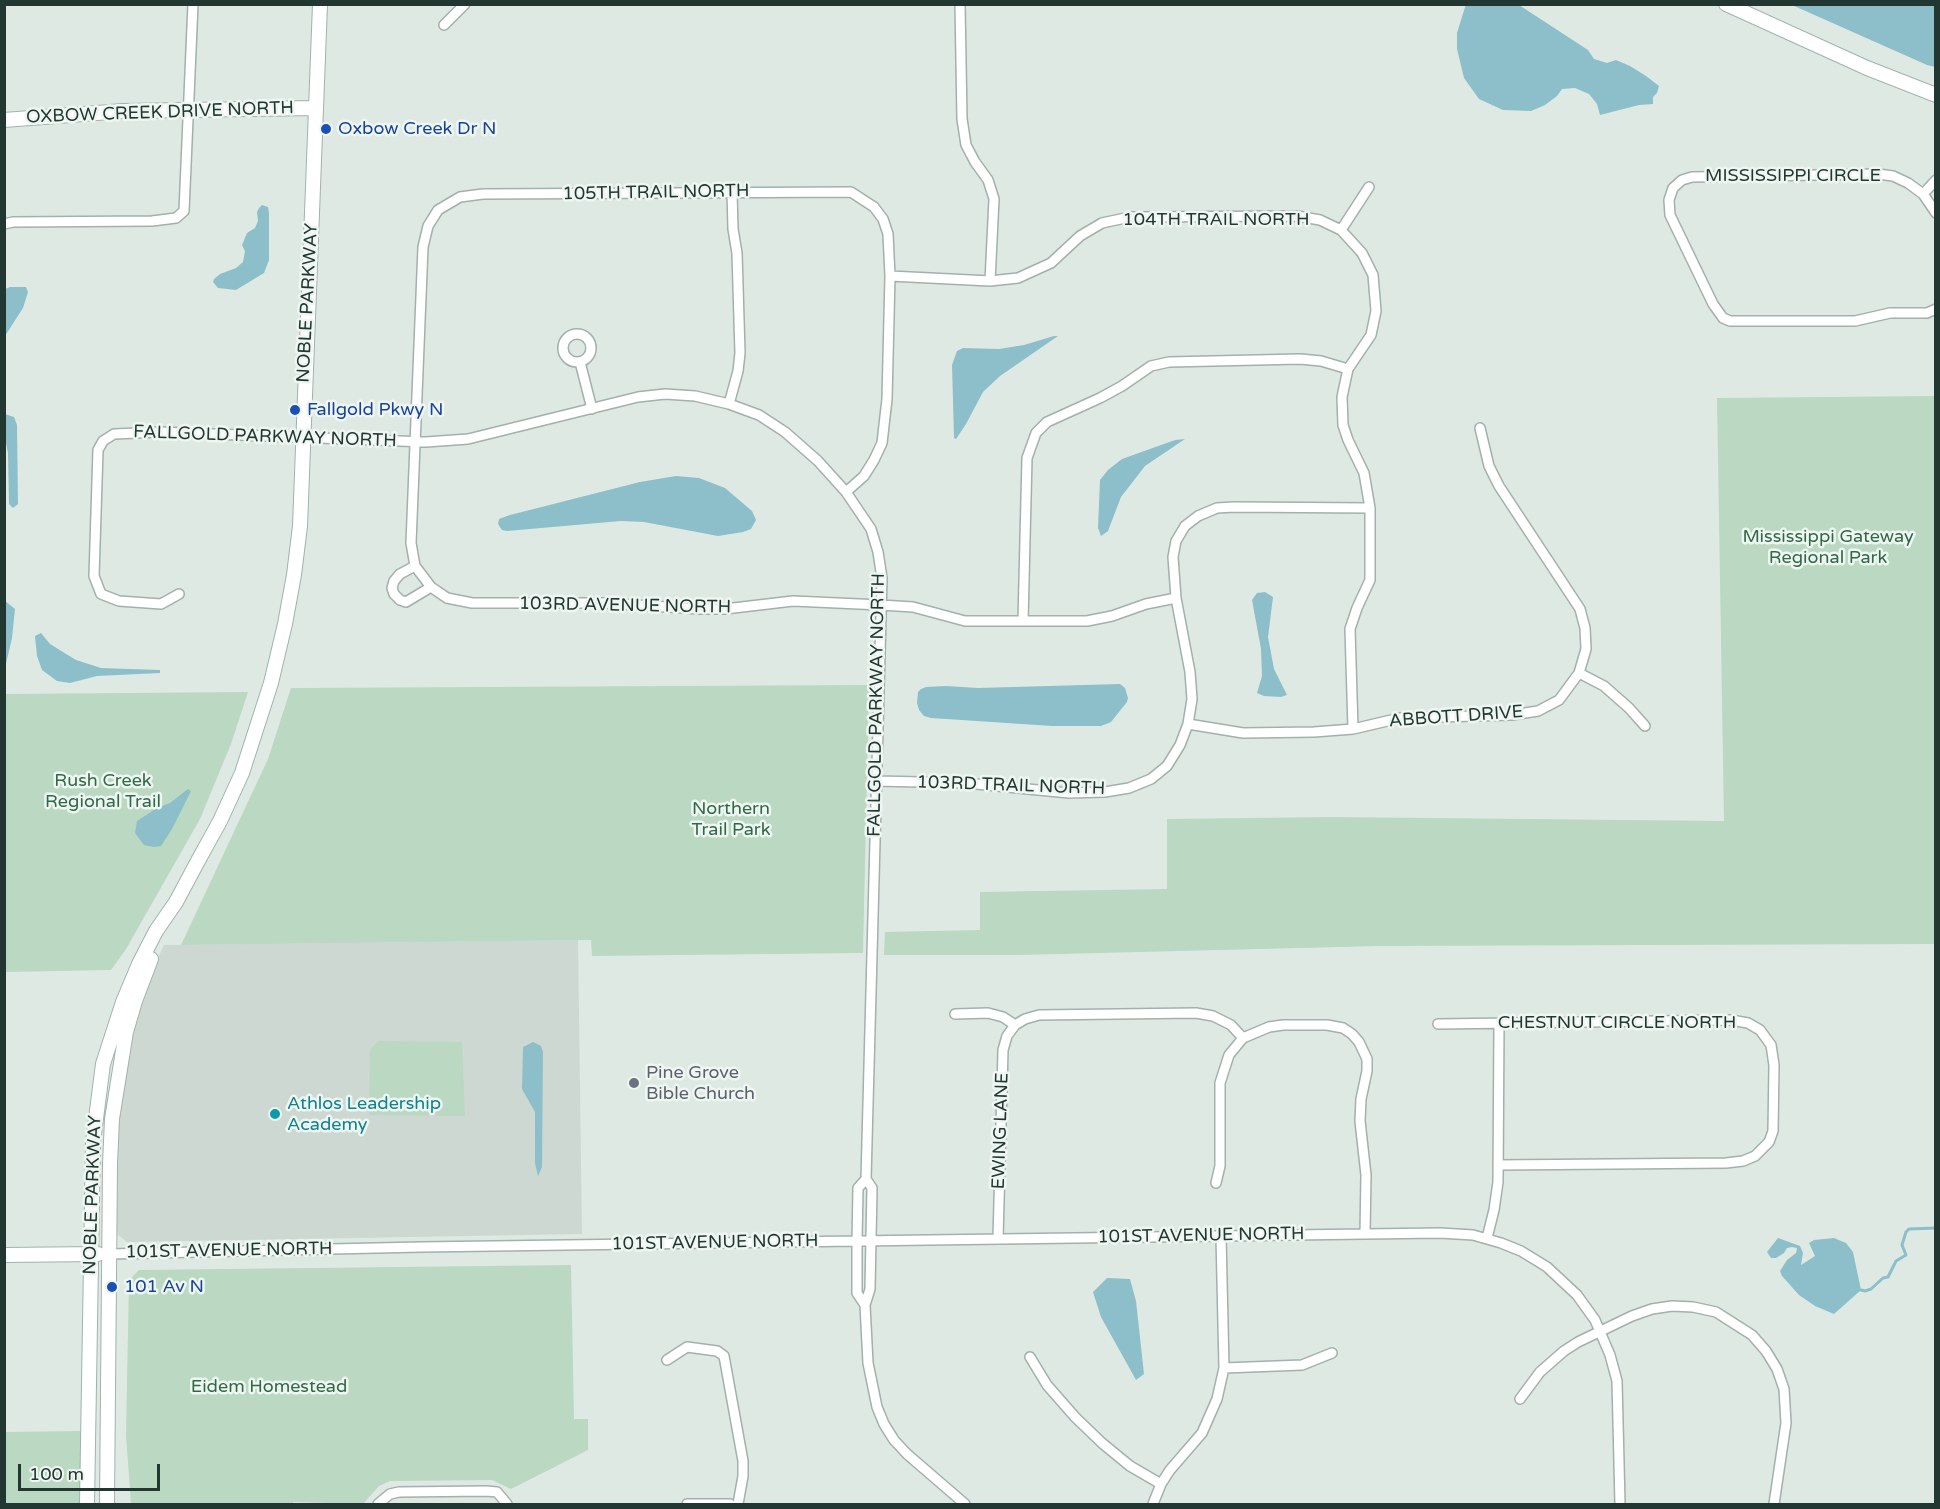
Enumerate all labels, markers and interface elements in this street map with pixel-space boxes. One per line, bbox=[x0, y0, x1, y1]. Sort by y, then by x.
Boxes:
street label: OXBOW CREEK DRIVE NORTH bbox=[26, 98, 294, 128]
place label: Oxbow Creek Dr N bbox=[338, 118, 496, 140]
marker: Oxbow Creek Dr N bbox=[319, 122, 333, 136]
street label: MISSISSIPPI CIRCLE bbox=[1705, 165, 1881, 187]
street label: 105TH TRAIL NORTH bbox=[562, 181, 750, 205]
street label: 104TH TRAIL NORTH bbox=[1123, 209, 1309, 231]
street label: NOBLE PARKWAY bbox=[293, 223, 323, 383]
place label: Fallgold Pkwy N bbox=[307, 399, 443, 421]
marker: Fallgold Pkwy N bbox=[288, 403, 302, 417]
street label: FALLGOLD PARKWAY NORTH bbox=[133, 422, 397, 452]
park label: Mississippi Gateway Regional Park bbox=[1742, 526, 1914, 568]
street label: FALLGOLD PARKWAY NORTH bbox=[864, 573, 890, 837]
street label: 103RD AVENUE NORTH bbox=[519, 593, 731, 619]
street label: ABBOTT DRIVE bbox=[1388, 702, 1524, 732]
park label: Rush Creek Regional Trail bbox=[45, 770, 161, 812]
street label: 103RD TRAIL NORTH bbox=[916, 772, 1106, 800]
park label: Northern Trail Park bbox=[692, 798, 770, 840]
street label: CHESTNUT CIRCLE NORTH bbox=[1498, 1012, 1736, 1034]
place label: Pine Grove Bible Church bbox=[646, 1062, 755, 1104]
street label: EWING LANE bbox=[988, 1072, 1014, 1190]
marker: Pine Grove Bible Church bbox=[627, 1076, 641, 1090]
place label: Athlos Leadership Academy bbox=[287, 1093, 441, 1136]
marker: Athlos Leadership Academy bbox=[268, 1107, 282, 1121]
street label: NOBLE PARKWAY bbox=[79, 1115, 107, 1275]
street label: 101ST AVENUE NORTH bbox=[1097, 1223, 1305, 1249]
street label: 101ST AVENUE NORTH bbox=[611, 1230, 819, 1256]
street label: 101ST AVENUE NORTH bbox=[125, 1238, 333, 1264]
place label: 101 Av N bbox=[124, 1276, 204, 1298]
marker: 101 Av N bbox=[105, 1280, 119, 1294]
park label: Eidem Homestead bbox=[191, 1376, 347, 1398]
scale bar bbox=[21, 1452, 164, 1490]
text: 100 m bbox=[29, 1463, 84, 1485]

